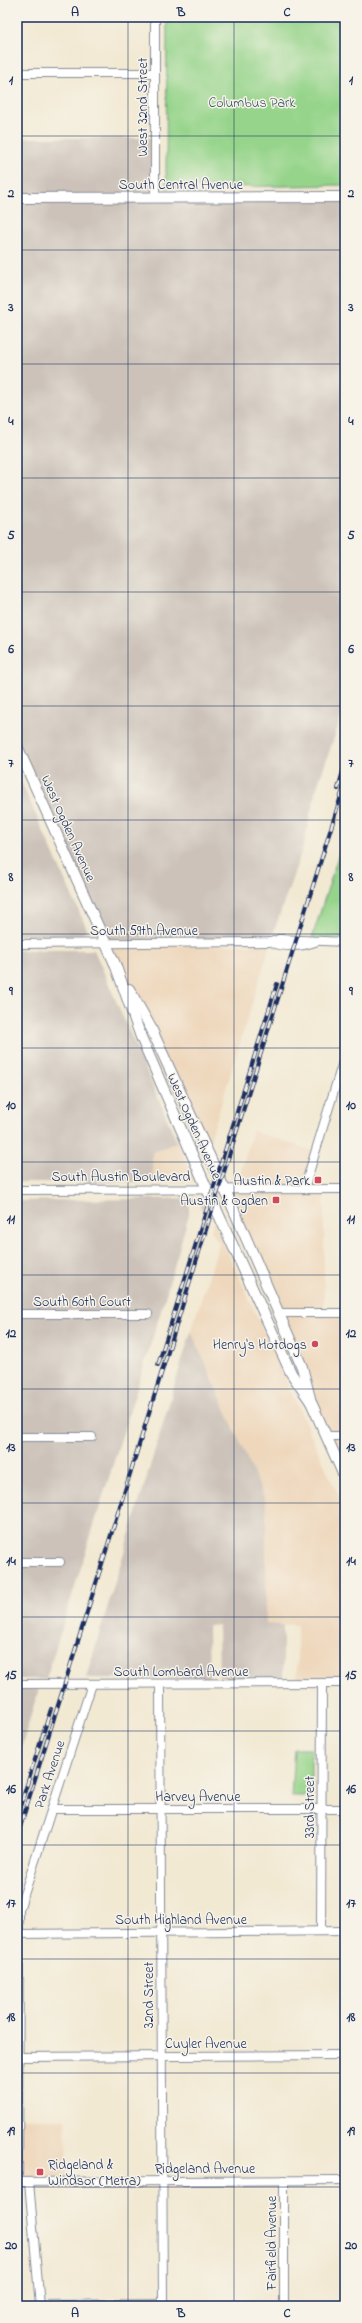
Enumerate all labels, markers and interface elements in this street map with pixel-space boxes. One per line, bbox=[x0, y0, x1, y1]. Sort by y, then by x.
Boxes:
text: A bbox=[71, 3, 79, 22]
text: B bbox=[176, 3, 186, 22]
text: C bbox=[283, 3, 291, 22]
street label: West 32nd Street bbox=[133, 57, 154, 156]
text: 1 bbox=[9, 71, 14, 90]
text: 1 bbox=[349, 71, 354, 90]
park label: Columbus Park bbox=[208, 93, 296, 114]
street label: South Central Avenue bbox=[119, 175, 244, 196]
text: 2 bbox=[7, 184, 15, 203]
text: 2 bbox=[347, 184, 355, 203]
text: 3 bbox=[7, 298, 14, 317]
text: 3 bbox=[347, 298, 354, 317]
text: 4 bbox=[7, 412, 14, 431]
text: 4 bbox=[347, 412, 354, 431]
text: 5 bbox=[7, 526, 15, 545]
text: 5 bbox=[347, 526, 355, 545]
text: 6 bbox=[7, 640, 14, 659]
text: 6 bbox=[347, 640, 354, 659]
text: 7 bbox=[8, 754, 14, 773]
text: 7 bbox=[348, 754, 354, 773]
street label: West Ogden Avenue bbox=[34, 772, 101, 886]
text: 8 bbox=[8, 868, 14, 887]
text: 8 bbox=[348, 868, 354, 887]
street label: South 59th Avenue bbox=[90, 921, 199, 942]
text: 9 bbox=[8, 982, 14, 1001]
text: 9 bbox=[348, 982, 354, 1001]
street label: West Ogden Avenue bbox=[160, 1070, 227, 1184]
text: 10 bbox=[6, 1096, 16, 1115]
text: 10 bbox=[346, 1096, 356, 1115]
street label: South Austin Boulevard bbox=[52, 1167, 191, 1188]
place label: Austin & Park bbox=[233, 1171, 311, 1192]
marker: Austin & Park bbox=[313, 1175, 323, 1185]
place label: Austin & Ogden bbox=[180, 1191, 268, 1213]
marker: Austin & Ogden bbox=[271, 1195, 281, 1205]
text: 11 bbox=[7, 1210, 16, 1229]
text: 11 bbox=[347, 1210, 356, 1229]
street label: South 60th Court bbox=[33, 1292, 131, 1313]
text: 12 bbox=[6, 1324, 17, 1343]
text: 12 bbox=[346, 1324, 357, 1343]
place label: Henry's Hotdogs bbox=[213, 1335, 307, 1357]
marker: Henry's Hotdogs bbox=[310, 1339, 320, 1349]
text: 13 bbox=[6, 1438, 16, 1457]
text: 13 bbox=[346, 1438, 356, 1457]
text: 14 bbox=[6, 1552, 16, 1571]
text: 14 bbox=[346, 1552, 356, 1571]
street label: South Lombard Avenue bbox=[114, 1662, 249, 1683]
text: 15 bbox=[5, 1666, 17, 1685]
text: 15 bbox=[345, 1666, 357, 1685]
street label: Park Avenue bbox=[30, 1737, 72, 1811]
street label: 33rd Street bbox=[300, 1775, 321, 1838]
text: 16 bbox=[6, 1780, 16, 1799]
text: 16 bbox=[346, 1780, 356, 1799]
street label: Harvey Avenue bbox=[155, 1787, 241, 1809]
text: 17 bbox=[6, 1894, 16, 1913]
text: 17 bbox=[346, 1894, 356, 1913]
street label: South Highland Avenue bbox=[115, 1910, 248, 1932]
street label: 32nd Street bbox=[139, 1962, 160, 2028]
text: 18 bbox=[6, 2008, 16, 2027]
text: 18 bbox=[346, 2008, 356, 2027]
street label: Cuyler Avenue bbox=[165, 2034, 248, 2056]
text: 19 bbox=[7, 2122, 16, 2141]
text: 19 bbox=[347, 2122, 356, 2141]
place label: Ridgeland & Windsor (Metra) bbox=[48, 2155, 140, 2192]
street label: Ridgeland Avenue bbox=[155, 2159, 256, 2181]
marker: Ridgeland & Windsor (Metra) bbox=[35, 2167, 45, 2177]
street label: Fairfield Avenue bbox=[262, 2195, 283, 2291]
text: 20 bbox=[4, 2236, 17, 2255]
text: 20 bbox=[344, 2236, 357, 2255]
text: A bbox=[71, 2304, 79, 2323]
text: B bbox=[176, 2304, 186, 2323]
text: C bbox=[283, 2304, 291, 2323]

